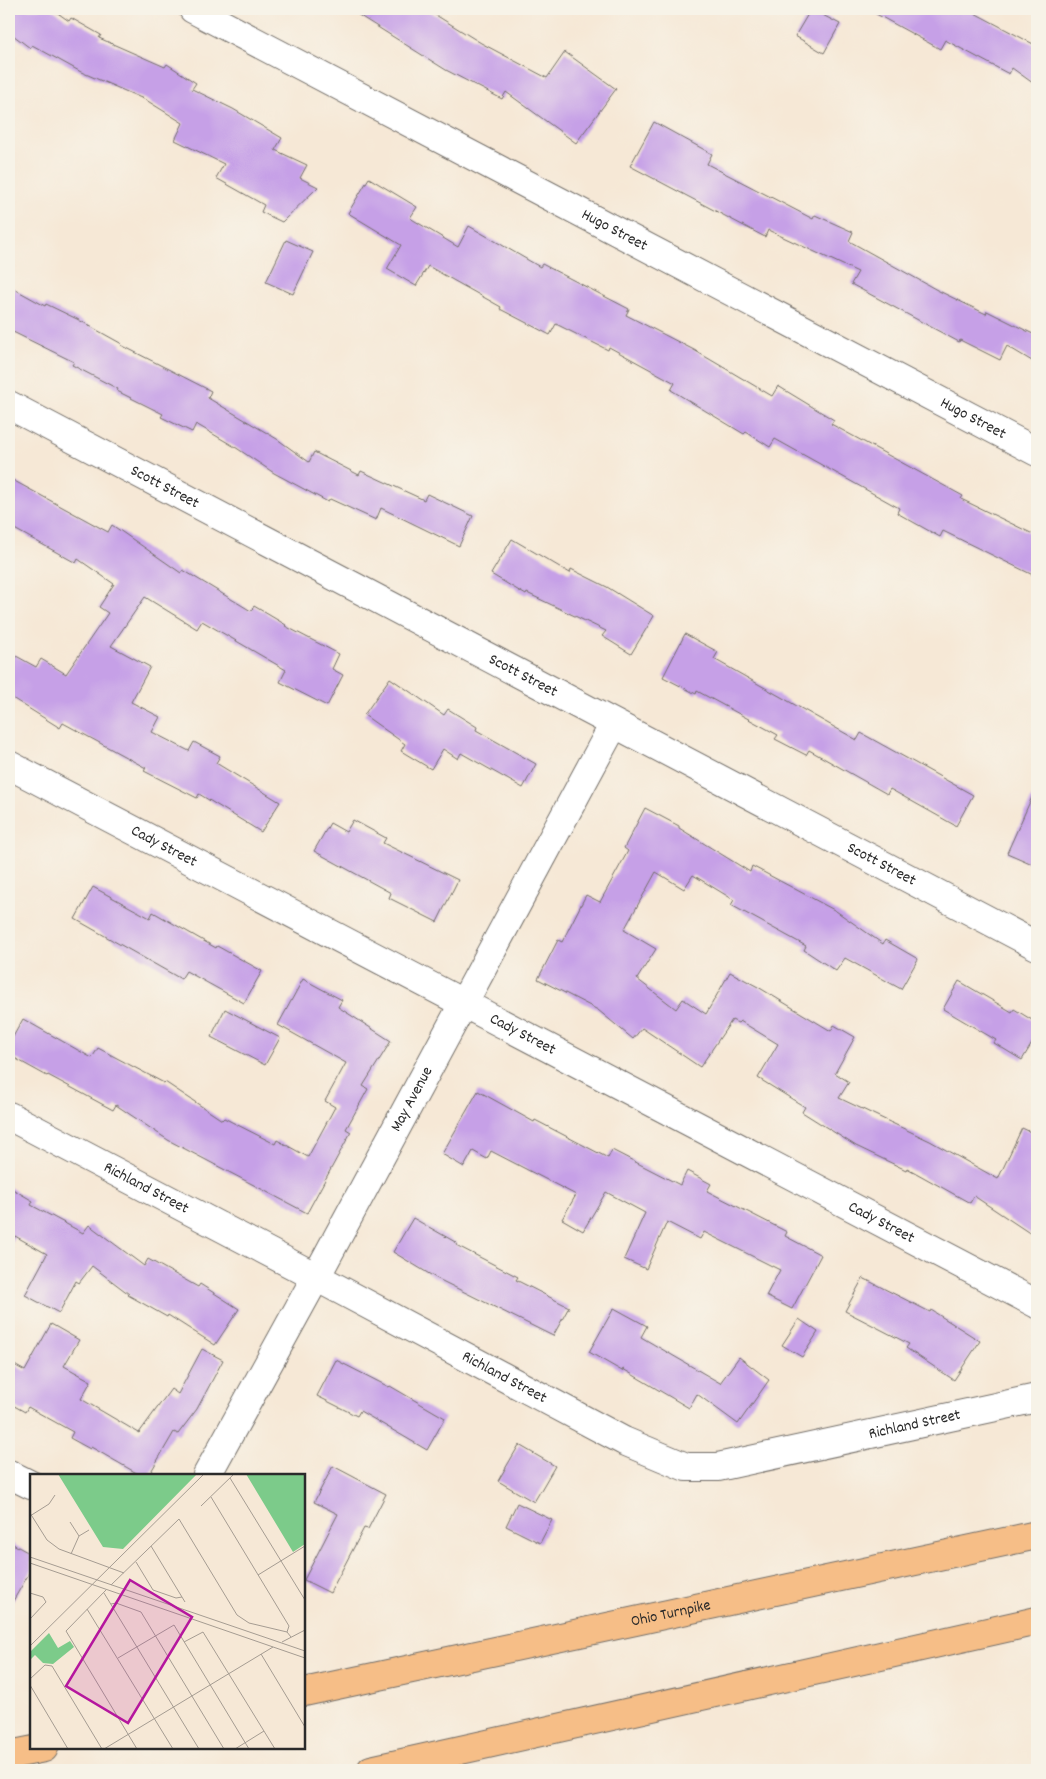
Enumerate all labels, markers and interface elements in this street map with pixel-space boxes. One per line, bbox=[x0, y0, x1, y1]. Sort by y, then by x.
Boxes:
street label: Hugo Street bbox=[577, 203, 652, 257]
street label: Hugo Street bbox=[936, 392, 1010, 445]
street label: Scott Street bbox=[126, 459, 203, 515]
street label: Scott Street bbox=[485, 648, 562, 703]
street label: Cady Street bbox=[127, 819, 201, 873]
street label: Scott Street bbox=[843, 837, 920, 892]
street label: Cady Street bbox=[485, 1007, 560, 1061]
street label: May Avenue bbox=[385, 1063, 439, 1136]
street label: Richland Street bbox=[100, 1156, 193, 1220]
street label: Cady Street bbox=[844, 1195, 919, 1249]
street label: Richland Street bbox=[458, 1345, 551, 1409]
street label: Richland Street bbox=[867, 1403, 963, 1446]
inset map bbox=[30, 1474, 305, 1749]
street label: Ohio Turnpike bbox=[629, 1594, 713, 1633]

